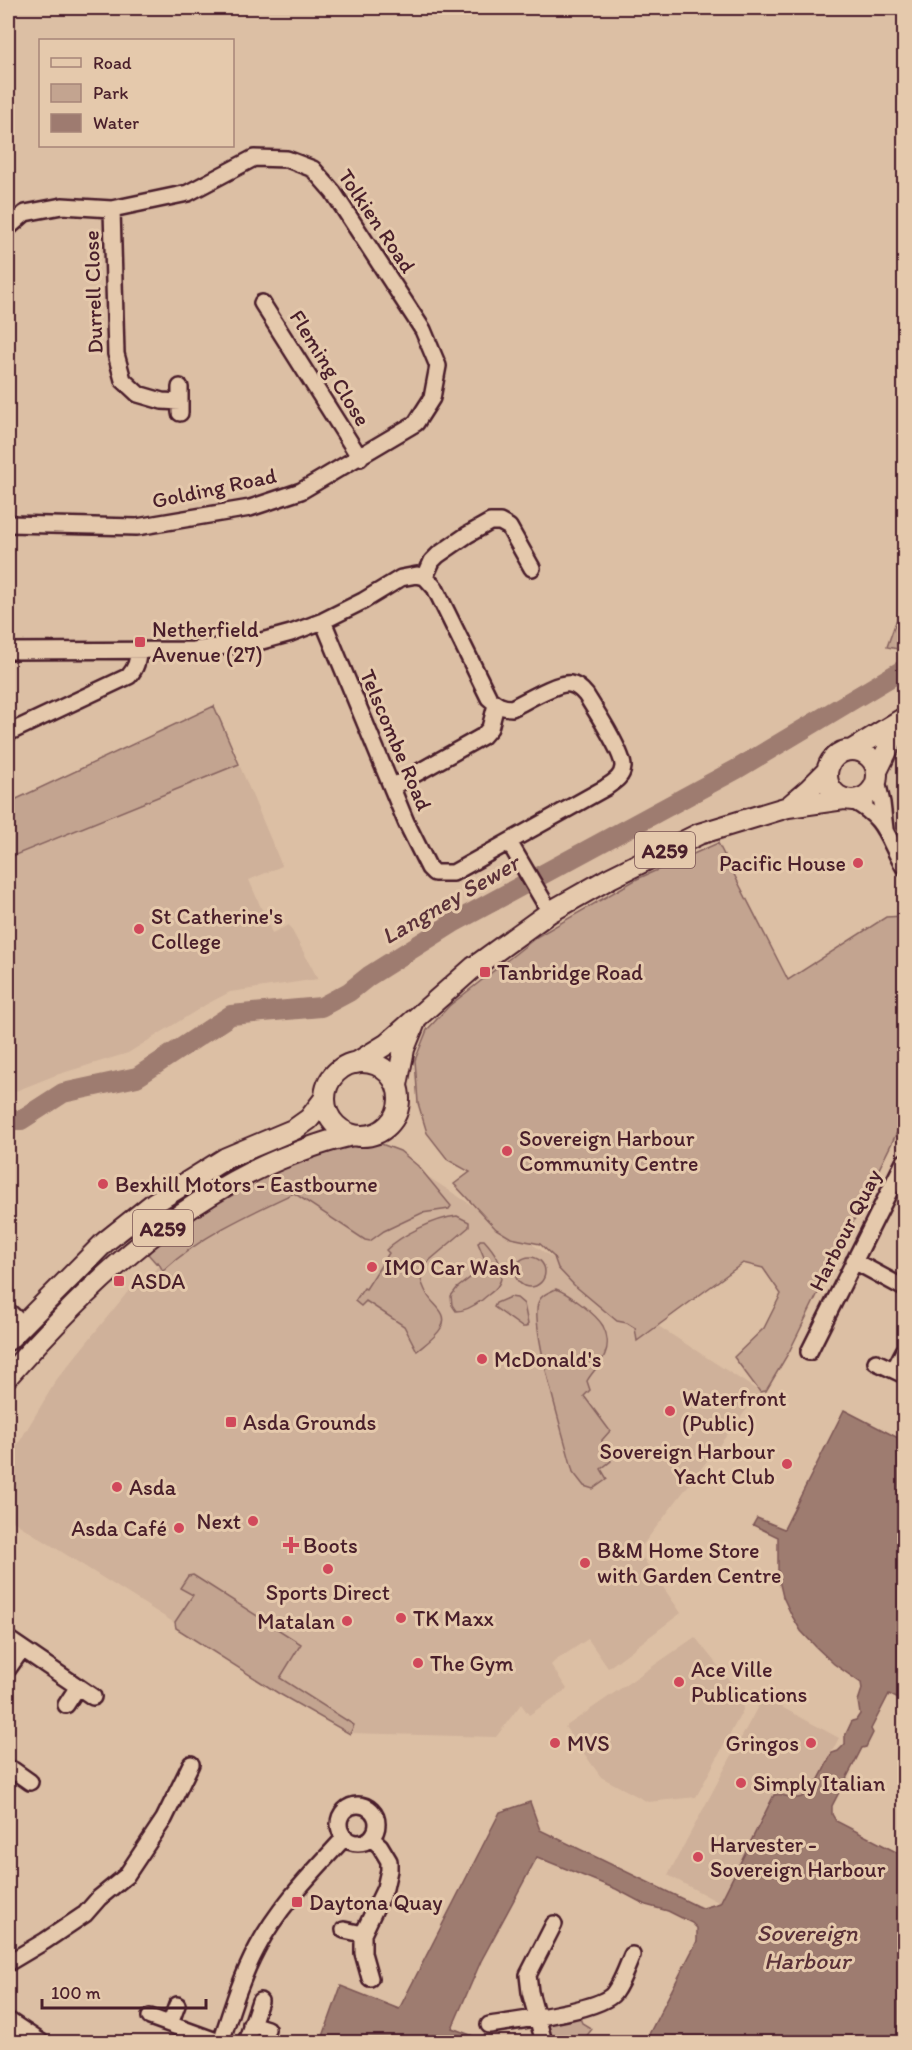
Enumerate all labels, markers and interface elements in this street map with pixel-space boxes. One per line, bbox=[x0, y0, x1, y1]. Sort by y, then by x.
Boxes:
legend bbox=[39, 39, 234, 147]
text: Road bbox=[93, 52, 132, 74]
text: Park bbox=[93, 82, 128, 104]
text: Water bbox=[93, 112, 139, 134]
street label: Tolkien Road bbox=[332, 164, 422, 278]
street label: Durrell Close bbox=[77, 230, 109, 354]
street label: Fleming Close bbox=[284, 305, 376, 431]
street label: Golding Road bbox=[149, 462, 279, 514]
place label: Netherfield Avenue (27) bbox=[152, 616, 263, 668]
marker: Netherfield Avenue (27) bbox=[133, 635, 147, 649]
street label: Telscombe Road bbox=[354, 665, 438, 815]
road number: A259 bbox=[635, 832, 695, 868]
water label: Langney Sewer bbox=[376, 847, 526, 950]
place label: Pacific House bbox=[719, 850, 846, 877]
marker: Pacific House bbox=[851, 856, 865, 870]
place label: St Catherine's College bbox=[151, 903, 283, 955]
marker: St Catherine's College bbox=[132, 922, 146, 936]
place label: Tanbridge Road bbox=[497, 959, 643, 986]
marker: Tanbridge Road bbox=[478, 965, 492, 979]
place label: Sovereign Harbour Community Centre bbox=[519, 1125, 698, 1177]
marker: Sovereign Harbour Community Centre bbox=[500, 1144, 514, 1158]
street label: Harbour Quay bbox=[803, 1164, 888, 1295]
place label: Bexhill Motors - Eastbourne bbox=[115, 1171, 378, 1198]
marker: Bexhill Motors - Eastbourne bbox=[96, 1177, 110, 1191]
road number: A259 bbox=[133, 1210, 193, 1246]
place label: IMO Car Wash bbox=[384, 1254, 521, 1281]
marker: IMO Car Wash bbox=[365, 1260, 379, 1274]
place label: ASDA bbox=[131, 1268, 185, 1295]
marker: ASDA bbox=[112, 1274, 126, 1288]
place label: McDonald's bbox=[494, 1346, 602, 1373]
marker: McDonald's bbox=[475, 1352, 489, 1366]
place label: Waterfront (Public) bbox=[682, 1385, 787, 1437]
marker: Waterfront (Public) bbox=[663, 1404, 677, 1418]
place label: Asda Grounds bbox=[243, 1409, 376, 1436]
marker: Asda Grounds bbox=[224, 1415, 238, 1429]
place label: Sovereign Harbour Yacht Club bbox=[600, 1438, 775, 1490]
marker: Sovereign Harbour Yacht Club bbox=[780, 1457, 794, 1471]
place label: Asda bbox=[129, 1474, 177, 1501]
marker: Asda bbox=[110, 1480, 124, 1494]
place label: Next bbox=[197, 1508, 241, 1535]
marker: Next bbox=[246, 1514, 260, 1528]
place label: Asda Café bbox=[71, 1515, 167, 1542]
marker: Asda Café bbox=[172, 1521, 186, 1535]
place label: Boots bbox=[303, 1532, 358, 1559]
place label: B&M Home Store with Garden Centre bbox=[597, 1537, 782, 1589]
marker: Boots bbox=[284, 1538, 298, 1552]
marker: B&M Home Store with Garden Centre bbox=[578, 1556, 592, 1570]
marker: Sports Direct bbox=[321, 1562, 335, 1576]
place label: Sports Direct bbox=[266, 1579, 390, 1606]
place label: TK Maxx bbox=[413, 1605, 494, 1632]
place label: Matalan bbox=[257, 1608, 336, 1635]
marker: TK Maxx bbox=[394, 1611, 408, 1625]
marker: Matalan bbox=[340, 1614, 354, 1628]
place label: The Gym bbox=[430, 1650, 514, 1677]
marker: The Gym bbox=[411, 1656, 425, 1670]
place label: Ace Ville Publications bbox=[691, 1656, 807, 1708]
marker: Ace Ville Publications bbox=[672, 1675, 686, 1689]
place label: MVS bbox=[567, 1730, 610, 1757]
place label: Gringos bbox=[725, 1730, 799, 1757]
marker: MVS bbox=[548, 1736, 562, 1750]
marker: Gringos bbox=[804, 1736, 818, 1750]
place label: Simply Italian bbox=[753, 1770, 886, 1797]
marker: Simply Italian bbox=[734, 1776, 748, 1790]
place label: Harvester - Sovereign Harbour bbox=[710, 1831, 886, 1883]
marker: Harvester - Sovereign Harbour bbox=[691, 1850, 705, 1864]
place label: Daytona Quay bbox=[309, 1889, 443, 1916]
marker: Daytona Quay bbox=[290, 1895, 304, 1909]
water label: Sovereign Harbour bbox=[757, 1918, 858, 1975]
scale bar bbox=[42, 1972, 206, 2010]
text: 100 m bbox=[51, 1982, 101, 2004]

